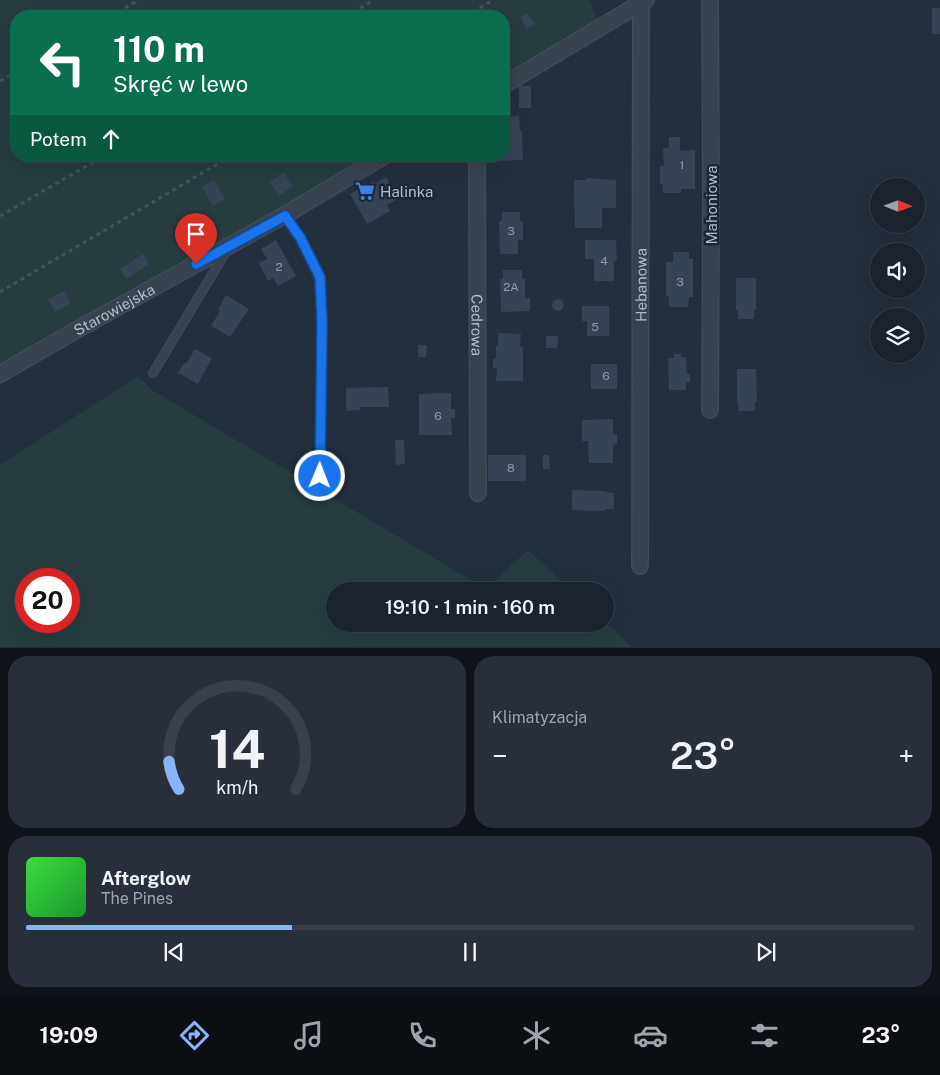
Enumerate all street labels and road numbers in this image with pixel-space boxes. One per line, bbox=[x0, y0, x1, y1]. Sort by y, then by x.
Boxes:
street label: Mahoniowa bbox=[703, 165, 720, 245]
street label: Hebanowa bbox=[632, 248, 649, 322]
street label: Starowiejska bbox=[70, 280, 157, 338]
street label: Cedrowa bbox=[469, 294, 486, 356]

